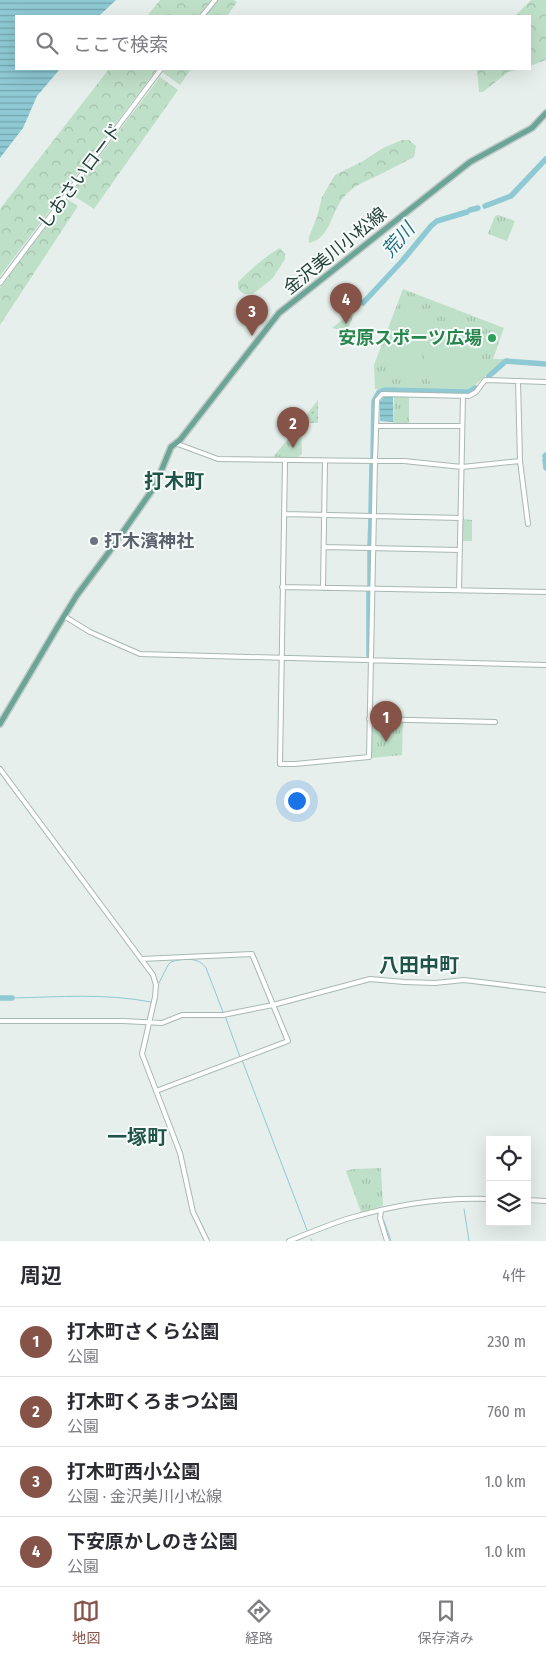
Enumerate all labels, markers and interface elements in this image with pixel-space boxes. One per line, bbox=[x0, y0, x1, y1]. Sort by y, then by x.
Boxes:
search box bbox=[15, 15, 531, 70]
icon: search bbox=[33, 29, 61, 57]
text: ここで検索 bbox=[73, 33, 168, 56]
street label: しおさいロード bbox=[33, 119, 127, 233]
street label: 金沢美川小松線 bbox=[279, 203, 391, 299]
water label: 荒川 bbox=[377, 217, 420, 262]
pin: 4 bbox=[330, 283, 362, 324]
pin: 3 bbox=[236, 295, 268, 336]
place label: 安原スポーツ広場 bbox=[338, 327, 482, 349]
marker: 安原スポーツ広場 bbox=[486, 332, 498, 344]
pin: 2 bbox=[277, 407, 309, 448]
district label: 打木町 bbox=[144, 469, 204, 493]
place label: 打木濱神社 bbox=[104, 530, 194, 552]
marker: 打木濱神社 bbox=[88, 535, 100, 547]
pin: 1 bbox=[370, 701, 402, 742]
your location bbox=[284, 788, 310, 814]
district label: 八田中町 bbox=[379, 953, 459, 977]
district label: 一塚町 bbox=[107, 1125, 167, 1149]
map controls bbox=[486, 1136, 531, 1226]
button: locate bbox=[486, 1136, 531, 1181]
button: layers bbox=[486, 1181, 531, 1226]
text: 周辺 bbox=[20, 1263, 62, 1289]
text: 4件 bbox=[502, 1266, 526, 1285]
text: 打木町さくら公園 bbox=[67, 1320, 219, 1343]
text: 1 bbox=[33, 1332, 39, 1351]
text: 230 m bbox=[487, 1332, 526, 1351]
text: 公園 bbox=[67, 1347, 99, 1366]
text: 打木町くろまつ公園 bbox=[67, 1390, 238, 1413]
text: 2 bbox=[32, 1402, 40, 1421]
text: 760 m bbox=[488, 1402, 526, 1421]
text: 公園 bbox=[67, 1417, 99, 1436]
text: 打木町西小公園 bbox=[67, 1460, 200, 1483]
text: 3 bbox=[32, 1472, 40, 1491]
text: 1.0 km bbox=[485, 1472, 526, 1491]
text: 公園 · 金沢美川小松線 bbox=[67, 1487, 222, 1506]
text: 下安原かしのき公園 bbox=[67, 1530, 237, 1553]
text: 4 bbox=[32, 1542, 40, 1561]
text: 1.0 km bbox=[485, 1542, 526, 1561]
text: 公園 bbox=[67, 1557, 99, 1576]
tab: 地図 bbox=[72, 1597, 100, 1647]
tab: 経路 bbox=[245, 1597, 273, 1647]
tab: 保存済み bbox=[418, 1597, 474, 1647]

